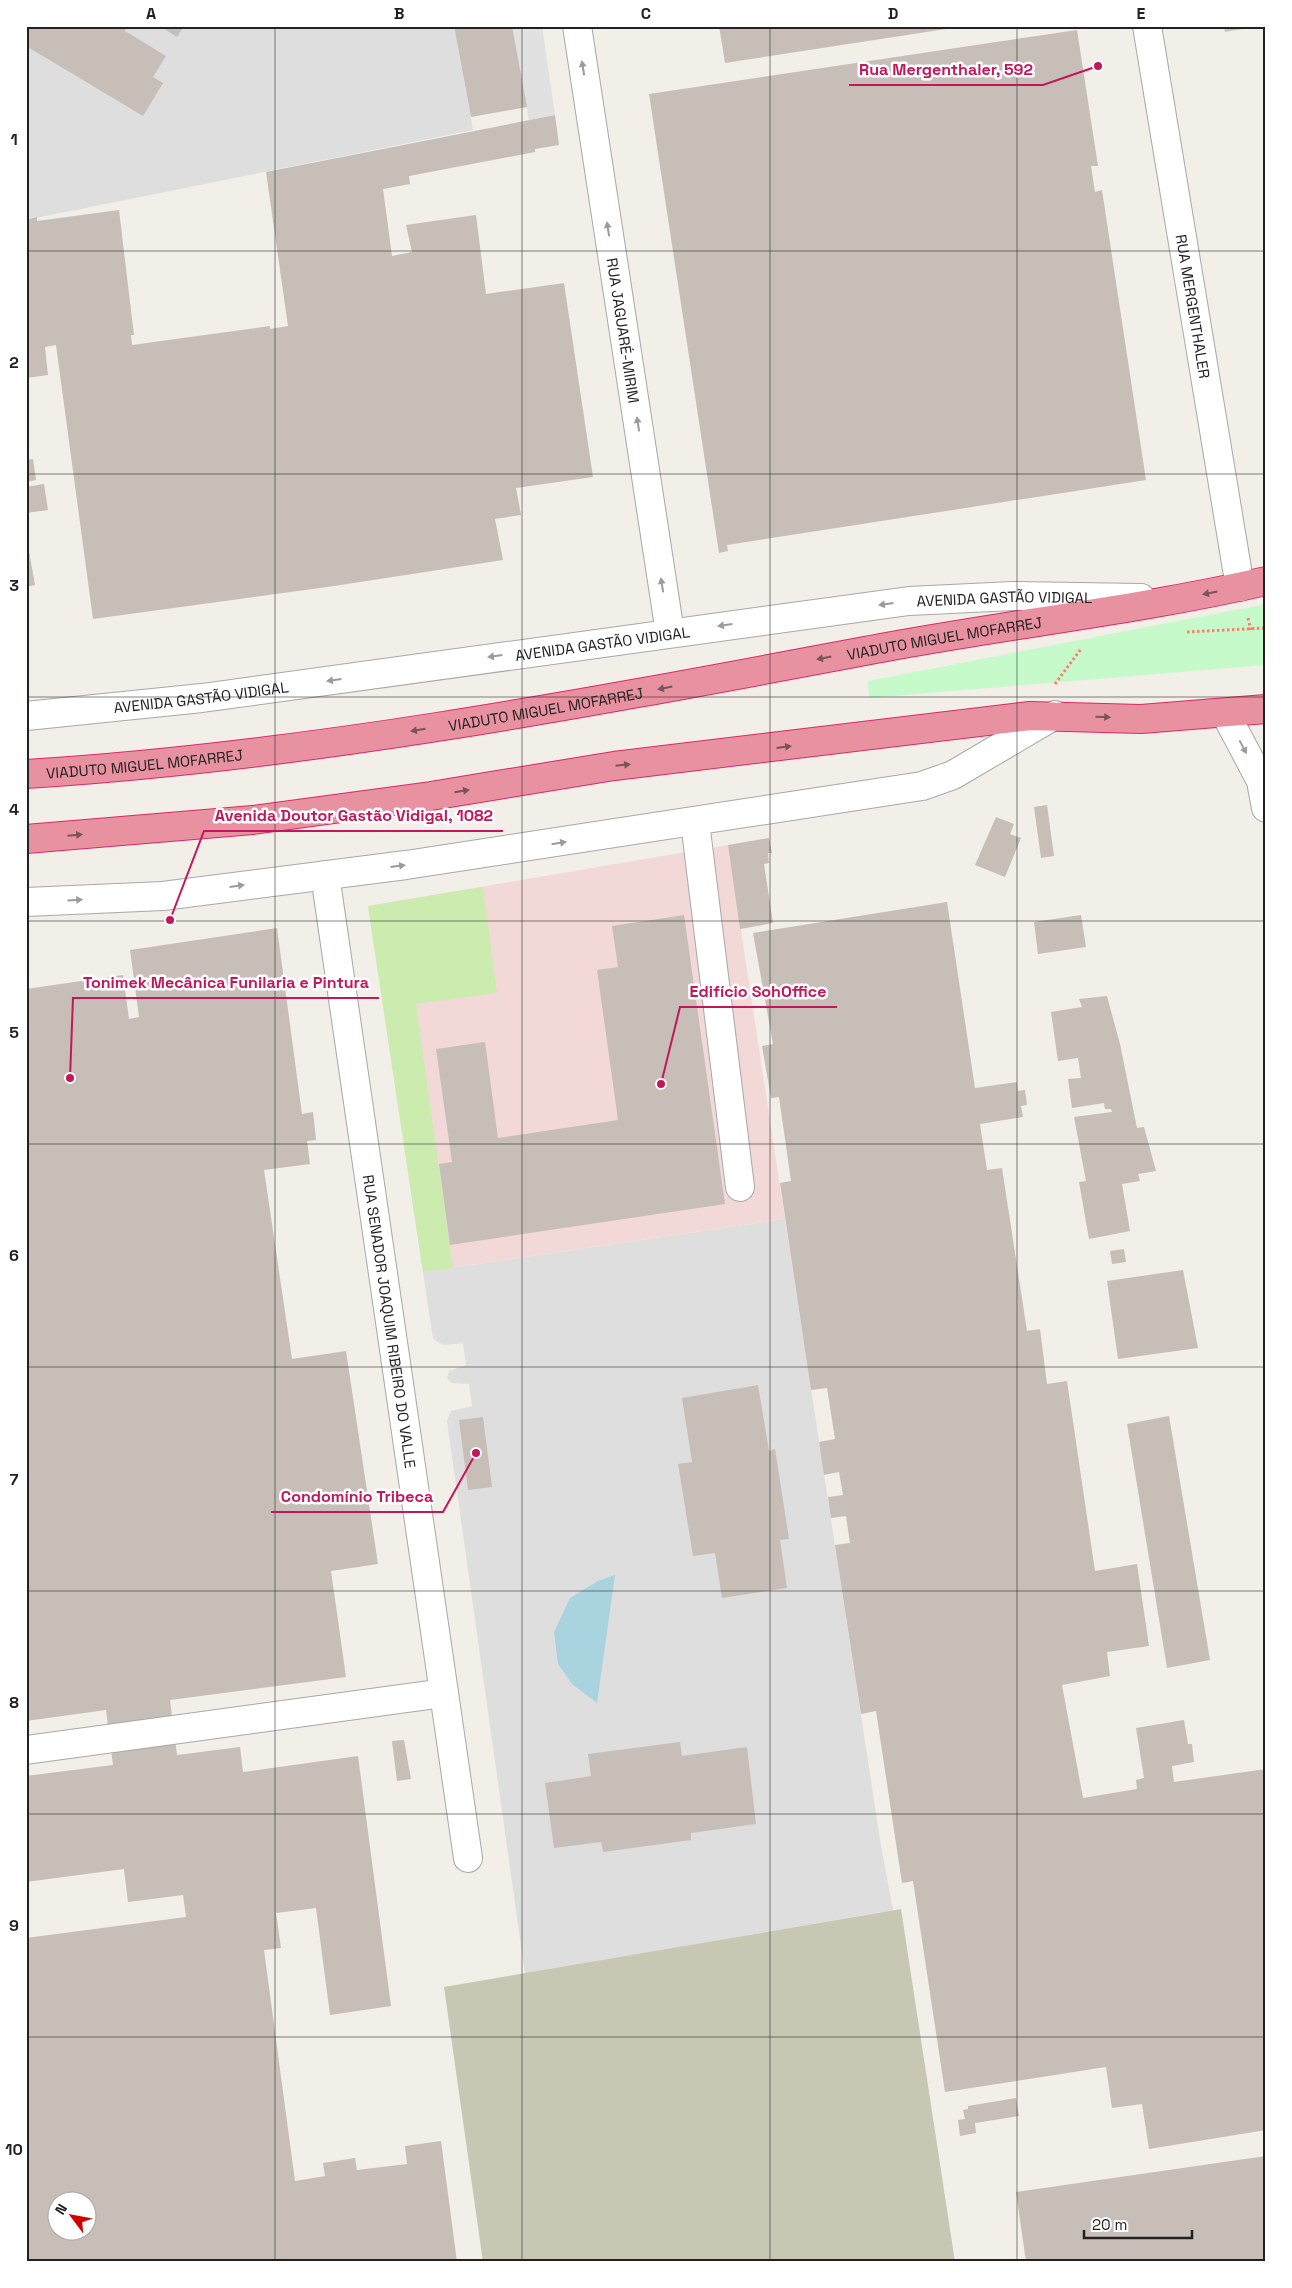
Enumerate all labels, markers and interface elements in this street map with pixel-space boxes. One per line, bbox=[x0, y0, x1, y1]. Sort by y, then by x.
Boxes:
text: A bbox=[146, 3, 156, 24]
text: B bbox=[394, 3, 404, 24]
text: C bbox=[641, 3, 651, 24]
text: D bbox=[888, 3, 898, 24]
text: E bbox=[1137, 3, 1146, 24]
callout: Rua Mergenthaler, 592 bbox=[849, 54, 1043, 85]
text: Rua Mergenthaler, 592 bbox=[859, 59, 1033, 80]
one-way arrow bbox=[579, 60, 587, 76]
text: 1 bbox=[10, 129, 18, 150]
one-way arrow bbox=[604, 220, 612, 236]
street label: RUA MERGENTHALER bbox=[1172, 233, 1215, 380]
street label: RUA JAGUARÉ-MIRIM bbox=[603, 256, 644, 404]
text: 2 bbox=[9, 352, 19, 373]
one-way arrow bbox=[633, 416, 641, 432]
text: 3 bbox=[9, 575, 19, 596]
one-way arrow bbox=[658, 576, 666, 592]
street label: AVENIDA GASTÃO VIDIGAL bbox=[916, 586, 1092, 610]
one-way arrow bbox=[1201, 589, 1217, 597]
one-way arrow bbox=[878, 600, 894, 608]
street label: VIADUTO MIGUEL MOFARREJ bbox=[845, 612, 1043, 664]
one-way arrow bbox=[717, 621, 733, 629]
street label: AVENIDA GASTÃO VIDIGAL bbox=[514, 622, 691, 664]
one-way arrow bbox=[486, 653, 502, 661]
one-way arrow bbox=[816, 655, 832, 663]
one-way arrow bbox=[326, 676, 342, 684]
street label: AVENIDA GASTÃO VIDIGAL bbox=[113, 677, 290, 716]
street label: VIADUTO MIGUEL MOFARREJ bbox=[447, 683, 645, 735]
one-way arrow bbox=[656, 685, 672, 693]
one-way arrow bbox=[1095, 713, 1111, 721]
one-way arrow bbox=[410, 726, 426, 734]
one-way arrow bbox=[1239, 740, 1247, 754]
one-way arrow bbox=[776, 743, 792, 751]
street label: VIADUTO MIGUEL MOFARREJ bbox=[46, 745, 244, 782]
one-way arrow bbox=[615, 761, 631, 769]
one-way arrow bbox=[455, 787, 471, 795]
text: 4 bbox=[9, 799, 19, 820]
callout: Avenida Doutor Gastão Vidigal, 1082 bbox=[204, 800, 503, 831]
text: Avenida Doutor Gastão Vidigal, 1082 bbox=[215, 805, 493, 826]
one-way arrow bbox=[67, 831, 83, 839]
one-way arrow bbox=[551, 838, 567, 846]
one-way arrow bbox=[390, 862, 406, 870]
one-way arrow bbox=[229, 882, 245, 890]
one-way arrow bbox=[67, 896, 83, 904]
callout: Tonimek Mecânica Funilaria e Pintura bbox=[73, 967, 379, 998]
text: Tonimek Mecânica Funilaria e Pintura bbox=[83, 972, 369, 993]
callout: Edifício SohOffice bbox=[680, 976, 837, 1007]
text: Edifício SohOffice bbox=[690, 981, 826, 1002]
text: 5 bbox=[9, 1022, 19, 1043]
street label: RUA SENADOR JOAQUIM RIBEIRO DO VALLE bbox=[359, 1173, 421, 1469]
text: 6 bbox=[9, 1245, 19, 1266]
text: 7 bbox=[10, 1469, 19, 1490]
callout: Condomínio Tribeca bbox=[271, 1481, 443, 1512]
text: Condomínio Tribeca bbox=[281, 1486, 433, 1507]
text: 8 bbox=[9, 1692, 19, 1713]
text: 9 bbox=[9, 1915, 19, 1936]
text: 10 bbox=[5, 2139, 23, 2160]
north arrow bbox=[48, 2190, 98, 2240]
text: N bbox=[51, 2200, 71, 2218]
scale bar bbox=[1084, 2208, 1192, 2240]
text: 20 m bbox=[1092, 2215, 1127, 2234]

